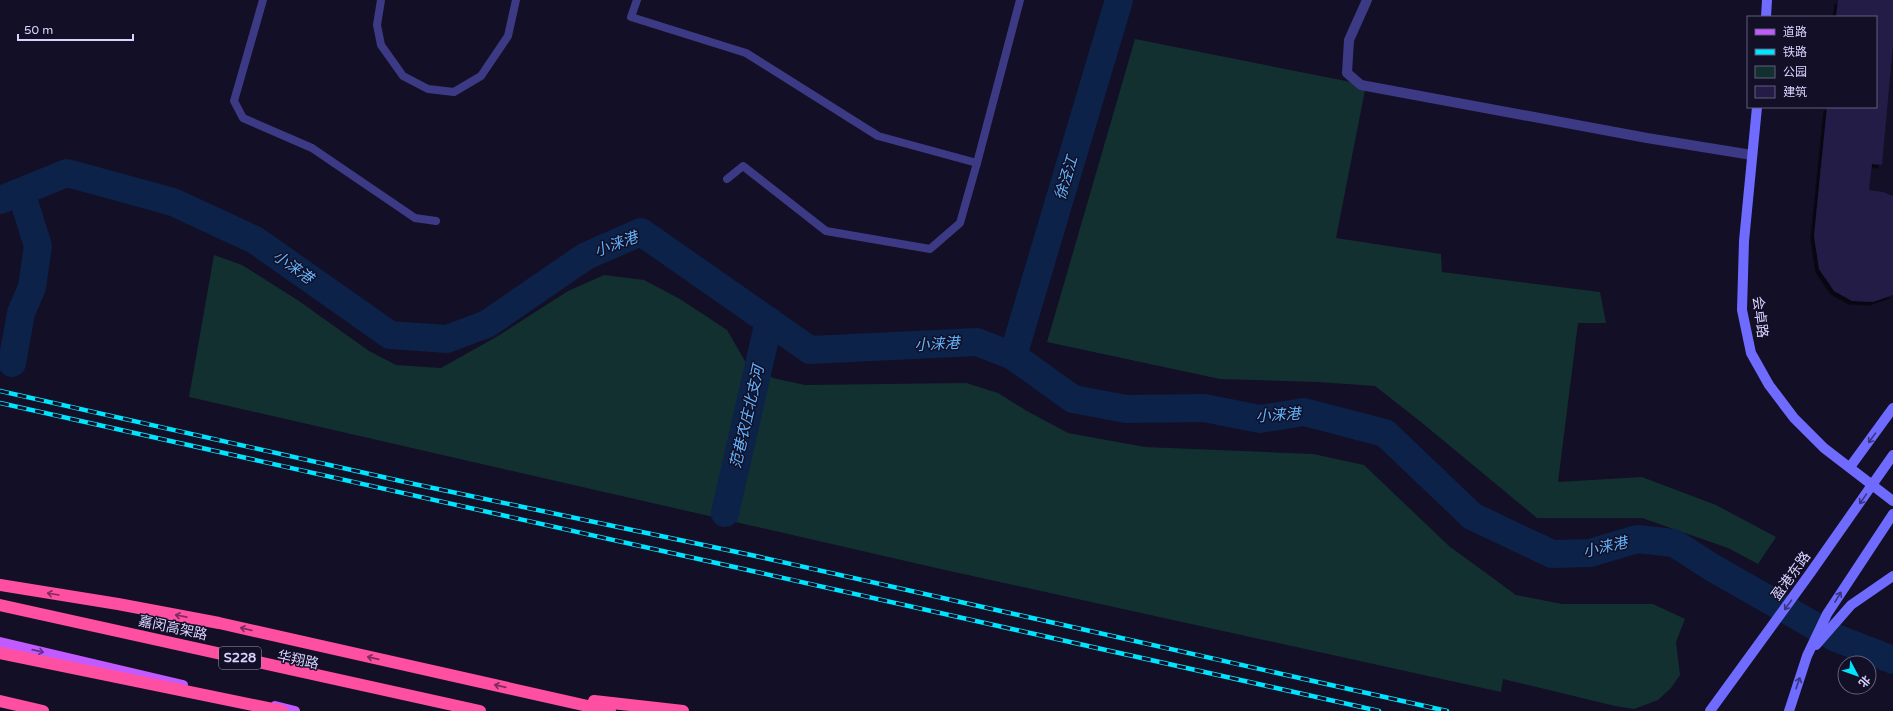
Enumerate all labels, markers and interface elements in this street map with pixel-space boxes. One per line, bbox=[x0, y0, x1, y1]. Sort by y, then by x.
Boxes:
scale bar bbox=[18, 16, 133, 42]
legend bbox=[1747, 16, 1877, 108]
text: 50 m bbox=[24, 23, 53, 37]
text: 道路 bbox=[1783, 25, 1807, 39]
text: 铁路 bbox=[1783, 45, 1807, 59]
text: 公园 bbox=[1783, 65, 1807, 79]
text: 建筑 bbox=[1783, 85, 1807, 99]
water label: 徐泾江 bbox=[1051, 152, 1082, 202]
water label: 小涞港 bbox=[592, 227, 642, 260]
water label: 小涞港 bbox=[269, 247, 318, 288]
street label: 会卓路 bbox=[1749, 295, 1771, 339]
water label: 小涞港 bbox=[914, 334, 962, 354]
water label: 范巷农庄北支河 bbox=[726, 361, 768, 470]
water label: 小涞港 bbox=[1255, 404, 1303, 426]
one-way arrow bbox=[1867, 432, 1876, 443]
one-way arrow bbox=[1859, 493, 1867, 504]
water label: 小涞港 bbox=[1581, 533, 1631, 561]
street label: 盈港东路 bbox=[1768, 548, 1814, 604]
one-way arrow bbox=[47, 589, 60, 597]
one-way arrow bbox=[1834, 591, 1842, 602]
one-way arrow bbox=[1784, 599, 1792, 610]
street label: 嘉闵高架路 bbox=[137, 612, 209, 644]
one-way arrow bbox=[175, 612, 188, 620]
one-way arrow bbox=[240, 625, 253, 633]
road number: S228 bbox=[219, 647, 261, 669]
street label: 华翔路 bbox=[276, 647, 320, 673]
one-way arrow bbox=[31, 648, 44, 656]
one-way arrow bbox=[367, 653, 380, 661]
north arrow bbox=[1837, 655, 1877, 695]
text: 北 bbox=[1856, 673, 1873, 690]
one-way arrow bbox=[1795, 677, 1802, 690]
one-way arrow bbox=[493, 682, 506, 690]

